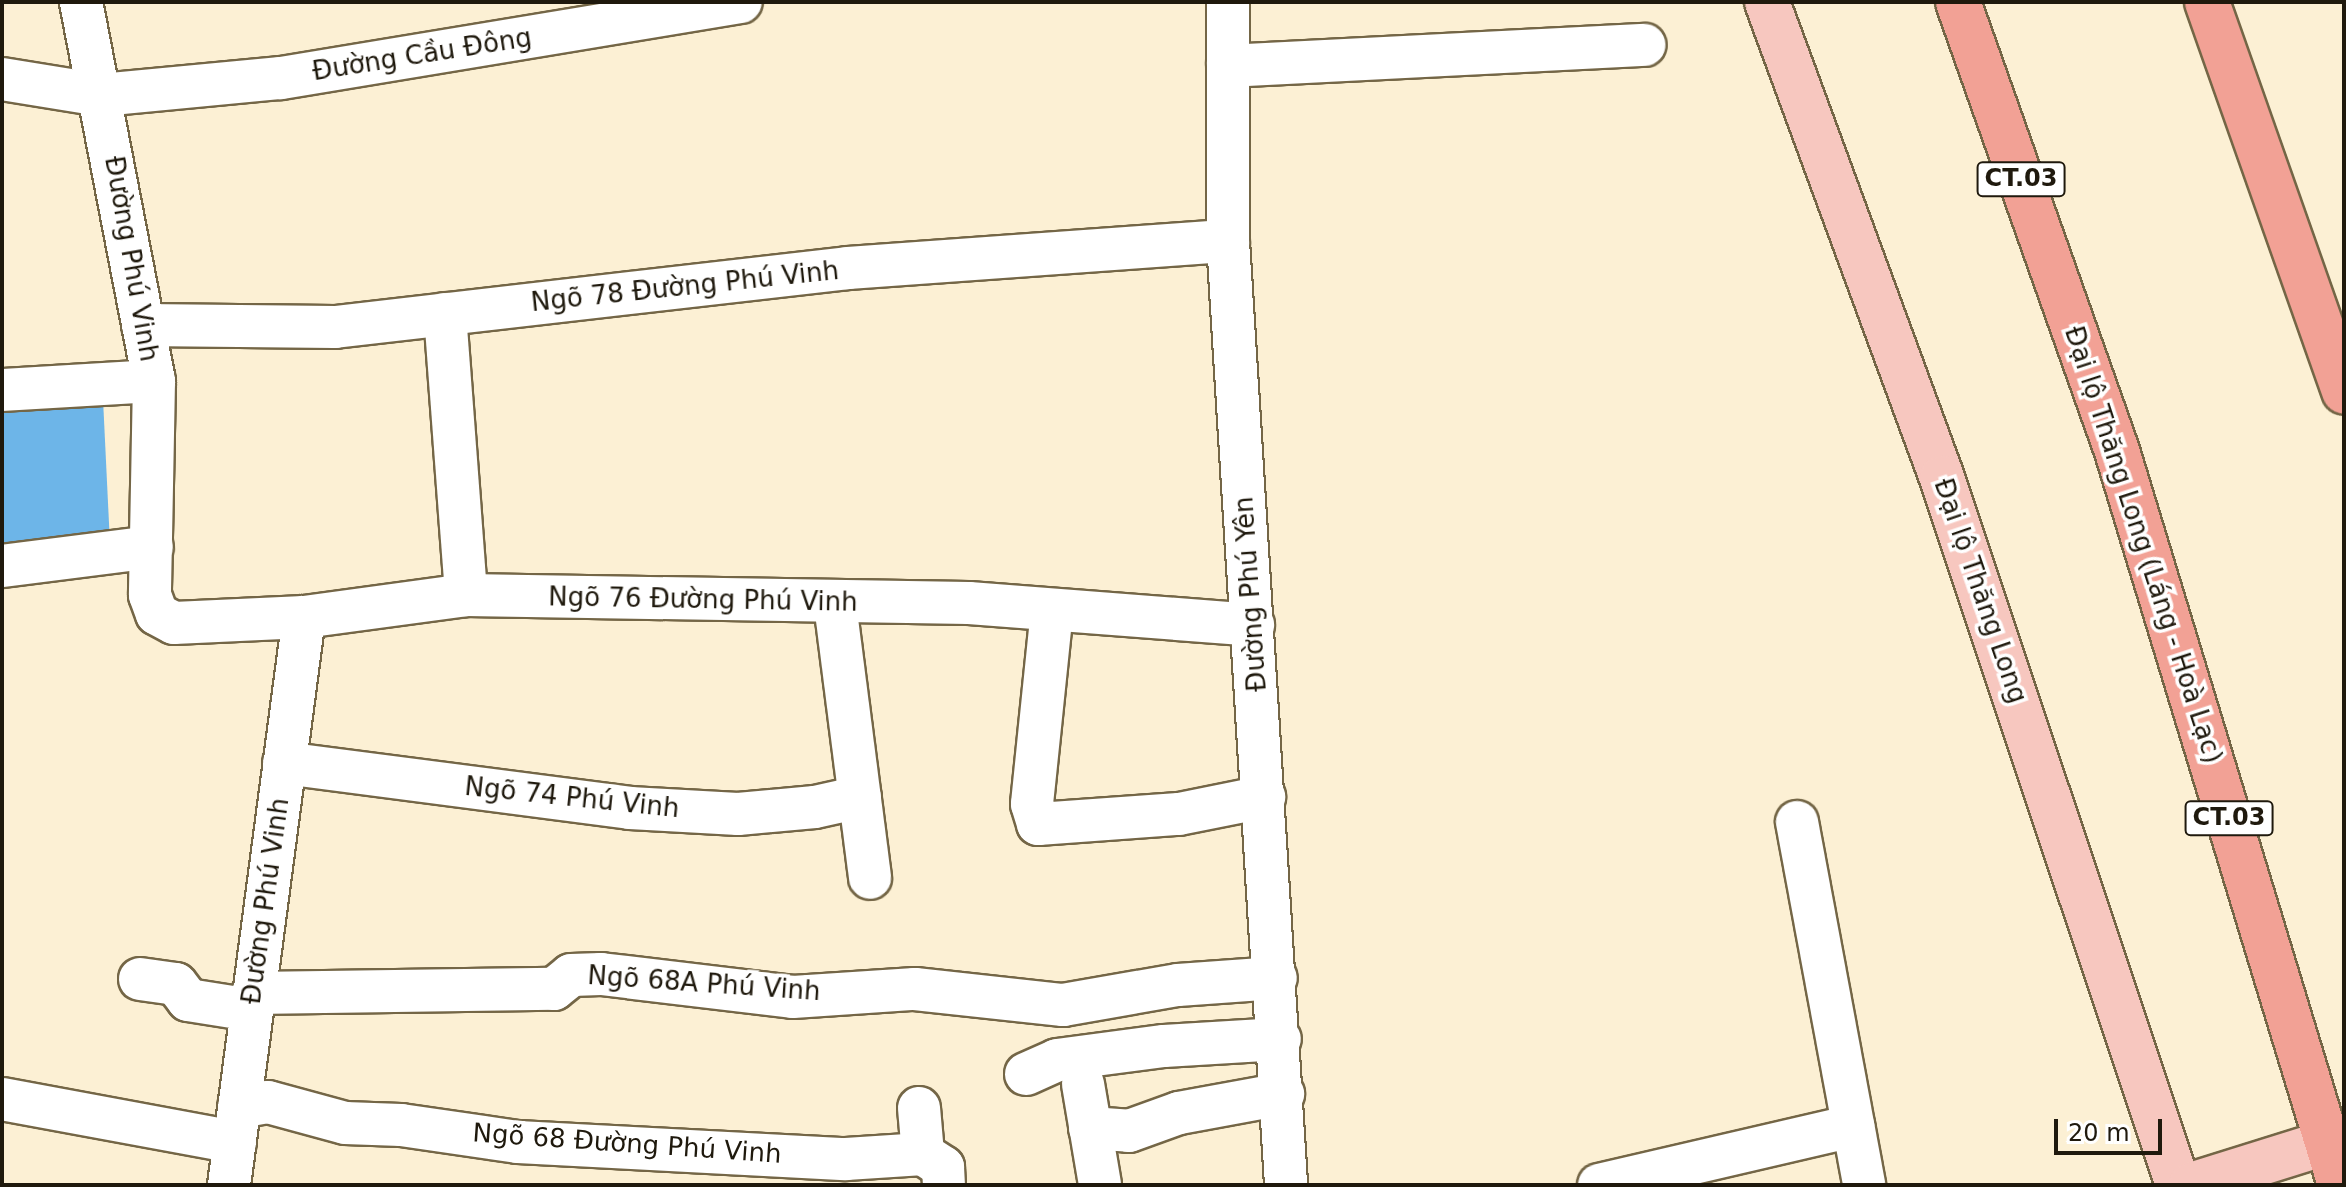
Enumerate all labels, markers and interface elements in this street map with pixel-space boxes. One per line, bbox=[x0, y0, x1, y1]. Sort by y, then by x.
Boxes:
street label: Đường Cầu Đông bbox=[310, 22, 534, 88]
street label: Đường Phú Vinh bbox=[98, 154, 164, 364]
road number: CT.03 bbox=[1975, 159, 2067, 199]
street label: Ngõ 78 Đường Phú Vinh bbox=[529, 255, 841, 319]
street label: Đại lộ Thăng Long (Láng - Hoà Lạc) bbox=[2057, 323, 2229, 767]
street label: Đại lộ Thăng Long bbox=[1927, 475, 2033, 707]
street label: Đường Phú Yên bbox=[1229, 495, 1273, 693]
street label: Ngõ 76 Đường Phú Vinh bbox=[548, 582, 858, 618]
street label: Ngõ 74 Phú Vinh bbox=[463, 771, 681, 825]
street label: Đường Phú Vinh bbox=[236, 796, 296, 1006]
road number: CT.03 bbox=[2183, 798, 2275, 838]
street label: Ngõ 68A Phú Vinh bbox=[586, 960, 822, 1008]
scale bar bbox=[2058, 1103, 2166, 1153]
street label: Ngõ 68 Đường Phú Vinh bbox=[472, 1118, 782, 1170]
text: 20 m bbox=[2068, 1119, 2130, 1147]

